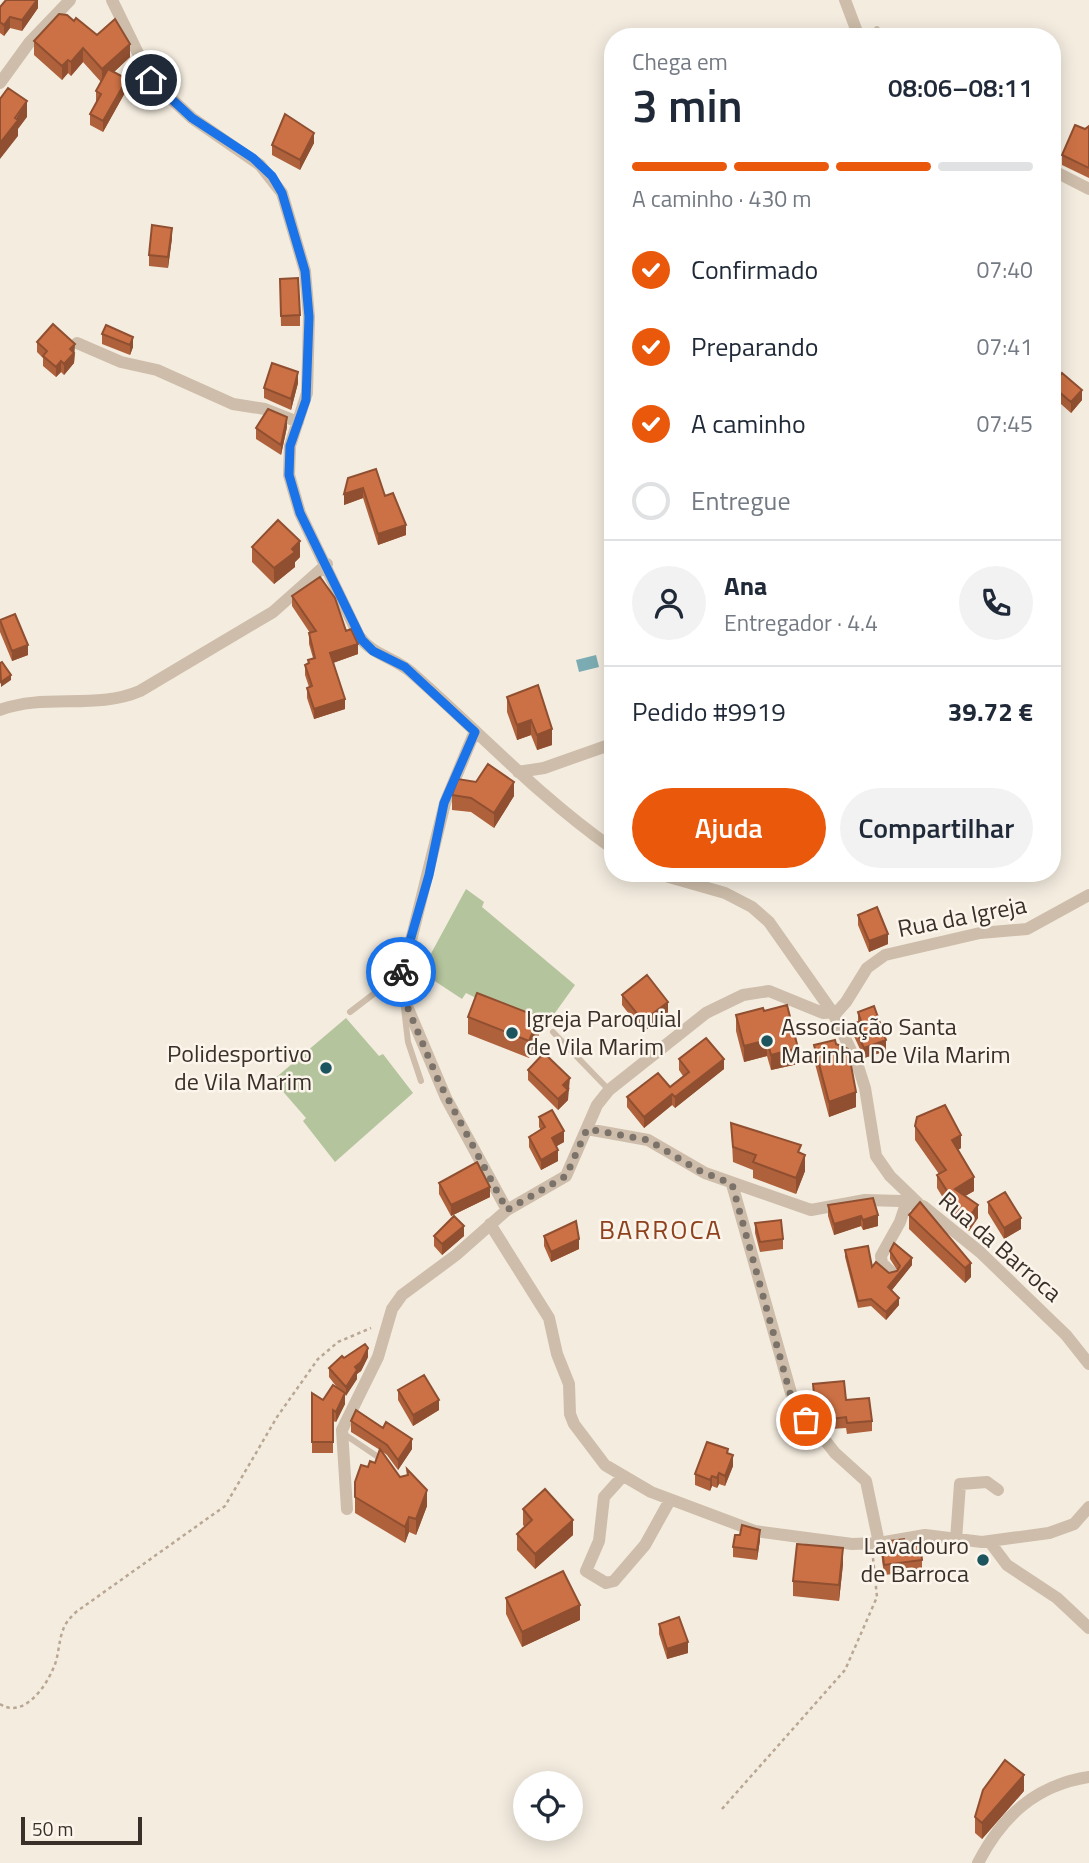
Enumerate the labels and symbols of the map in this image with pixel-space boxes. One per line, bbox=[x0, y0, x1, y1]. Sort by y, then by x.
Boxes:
pin bbox=[121, 50, 181, 110]
street label: Rua da Igreja bbox=[894, 886, 1029, 946]
courier bbox=[366, 937, 436, 1007]
place label: Igreja Paroquial de Vila Marim bbox=[526, 1000, 682, 1064]
place label: Associação Santa Marinha De Vila Marim bbox=[781, 1008, 1011, 1072]
marker: Igreja Paroquial de Vila Marim bbox=[504, 1025, 520, 1041]
marker: Associação Santa Marinha De Vila Marim bbox=[759, 1033, 775, 1049]
place label: Polidesportivo de Vila Marim bbox=[167, 1035, 312, 1099]
marker: Polidesportivo de Vila Marim bbox=[318, 1060, 334, 1076]
street label: Rua da Barroca bbox=[931, 1182, 1070, 1310]
district label: BARROCA bbox=[599, 1210, 723, 1249]
pin bbox=[776, 1390, 836, 1450]
place label: Lavadouro de Barroca bbox=[861, 1527, 969, 1591]
marker: Lavadouro de Barroca bbox=[975, 1552, 991, 1568]
scale bar bbox=[21, 1814, 142, 1846]

